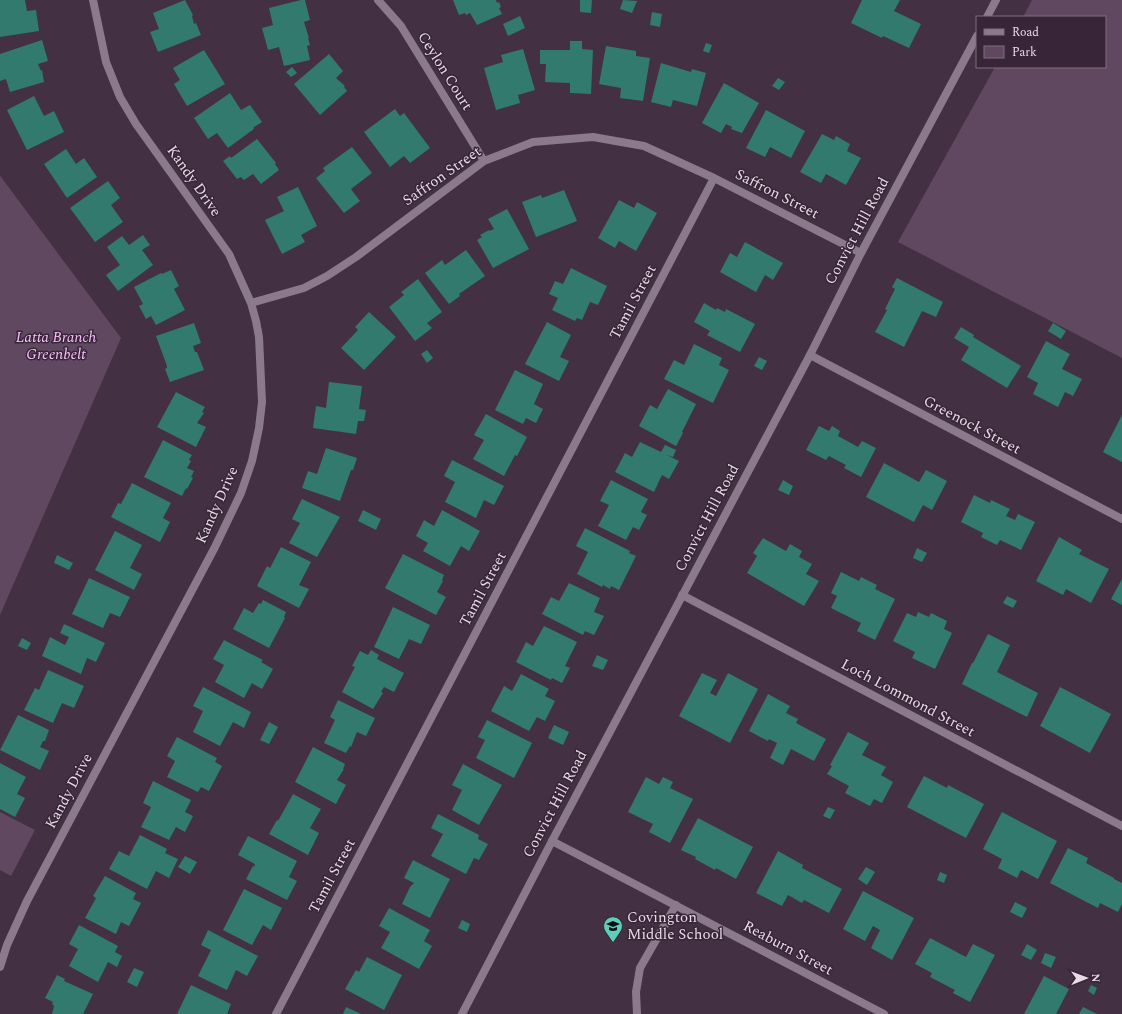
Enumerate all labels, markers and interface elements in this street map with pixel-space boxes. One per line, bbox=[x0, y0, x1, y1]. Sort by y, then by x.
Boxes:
legend bbox=[976, 16, 1106, 68]
text: Road bbox=[1012, 23, 1039, 42]
street label: Ceylon Court bbox=[412, 27, 478, 115]
text: Park bbox=[1012, 43, 1037, 62]
street label: Saffron Street bbox=[398, 140, 486, 212]
street label: Kandy Drive bbox=[161, 141, 227, 221]
street label: Saffron Street bbox=[731, 163, 823, 225]
street label: Convict Hill Road bbox=[819, 173, 895, 289]
street label: Tamil Street bbox=[604, 260, 662, 344]
park label: Latta Branch Greenbelt bbox=[16, 326, 97, 366]
street label: Greenock Street bbox=[919, 390, 1025, 460]
street label: Convict Hill Road bbox=[669, 460, 745, 576]
street label: Kandy Drive bbox=[190, 463, 244, 547]
street label: Tamil Street bbox=[454, 547, 512, 631]
street label: Loch Lommond Street bbox=[837, 653, 979, 743]
street label: Convict Hill Road bbox=[517, 746, 593, 862]
street label: Kandy Drive bbox=[39, 749, 99, 833]
street label: Tamil Street bbox=[303, 834, 361, 918]
place label: Covington Middle School bbox=[627, 906, 723, 946]
school or university icon: Covington Middle School bbox=[602, 915, 624, 943]
street label: Reaburn Street bbox=[739, 915, 837, 981]
north arrow bbox=[1066, 958, 1106, 998]
text: N bbox=[1087, 973, 1104, 982]

